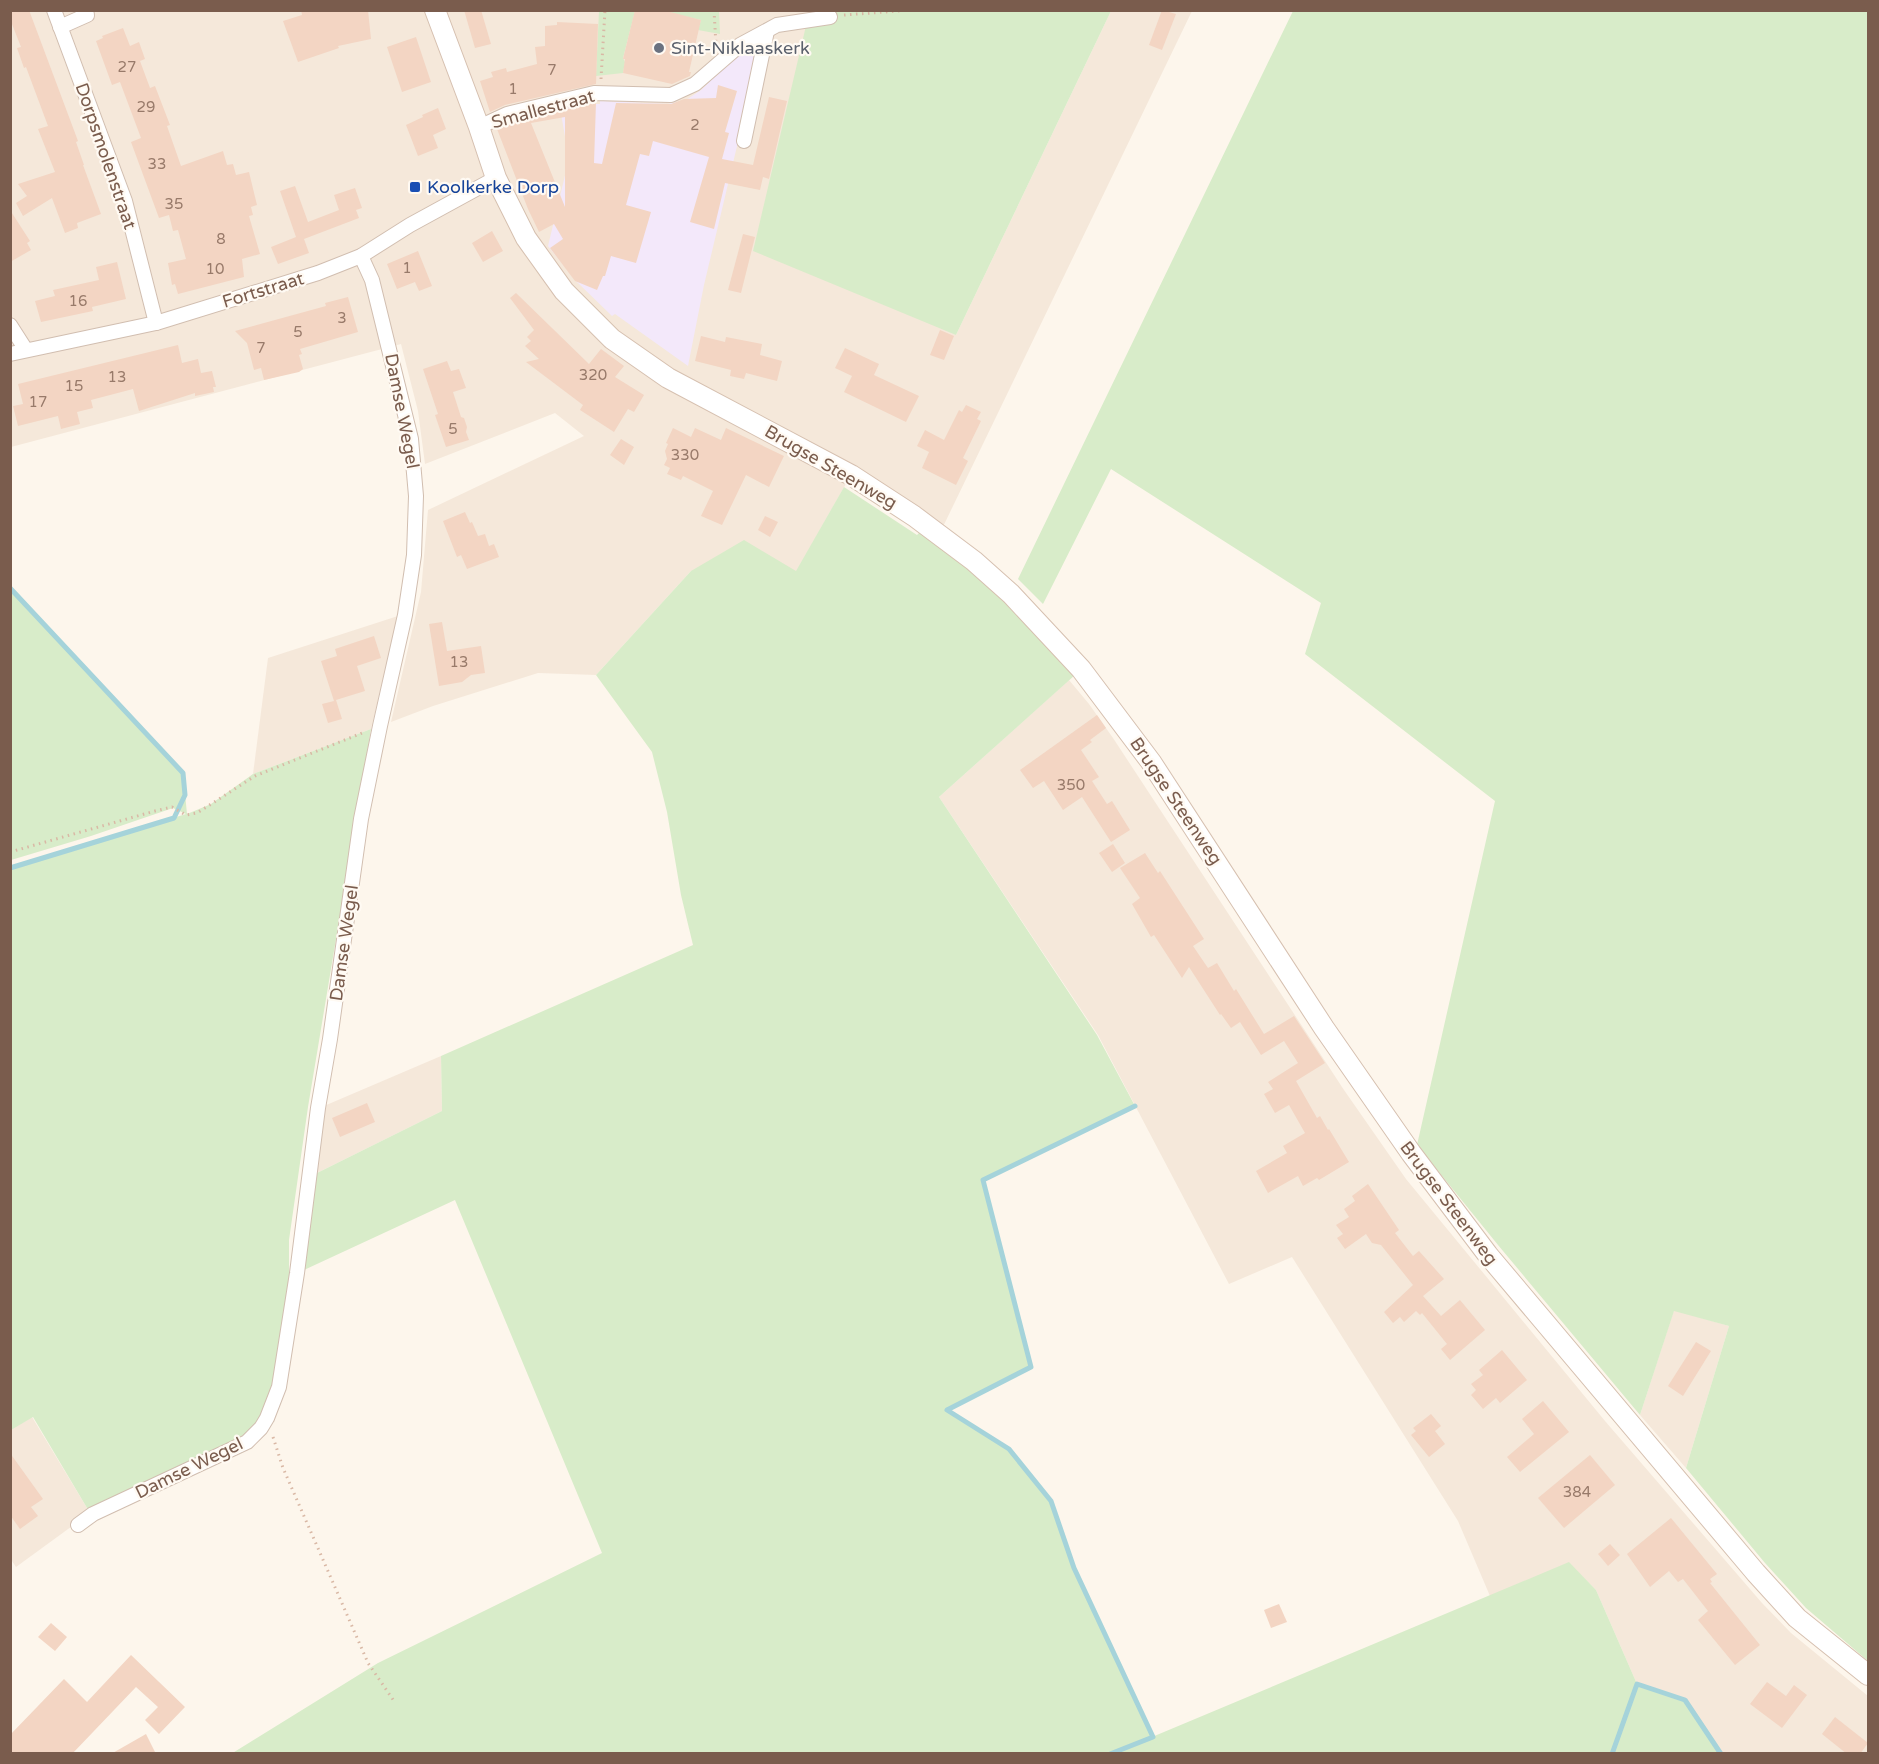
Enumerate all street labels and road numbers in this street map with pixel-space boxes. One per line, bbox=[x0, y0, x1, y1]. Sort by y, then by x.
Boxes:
street label: Dorpsmolenstraat bbox=[71, 80, 141, 232]
street label: Smallestraat bbox=[489, 85, 597, 133]
street label: Fortstraat bbox=[220, 267, 307, 313]
street label: Damse Wegel bbox=[380, 351, 424, 471]
street label: Brugse Steenweg bbox=[761, 420, 901, 514]
street label: Brugse Steenweg bbox=[1125, 733, 1227, 869]
street label: Damse Wegel bbox=[325, 883, 363, 1003]
street label: Brugse Steenweg bbox=[1395, 1137, 1503, 1269]
street label: Damse Wegel bbox=[132, 1432, 246, 1504]

